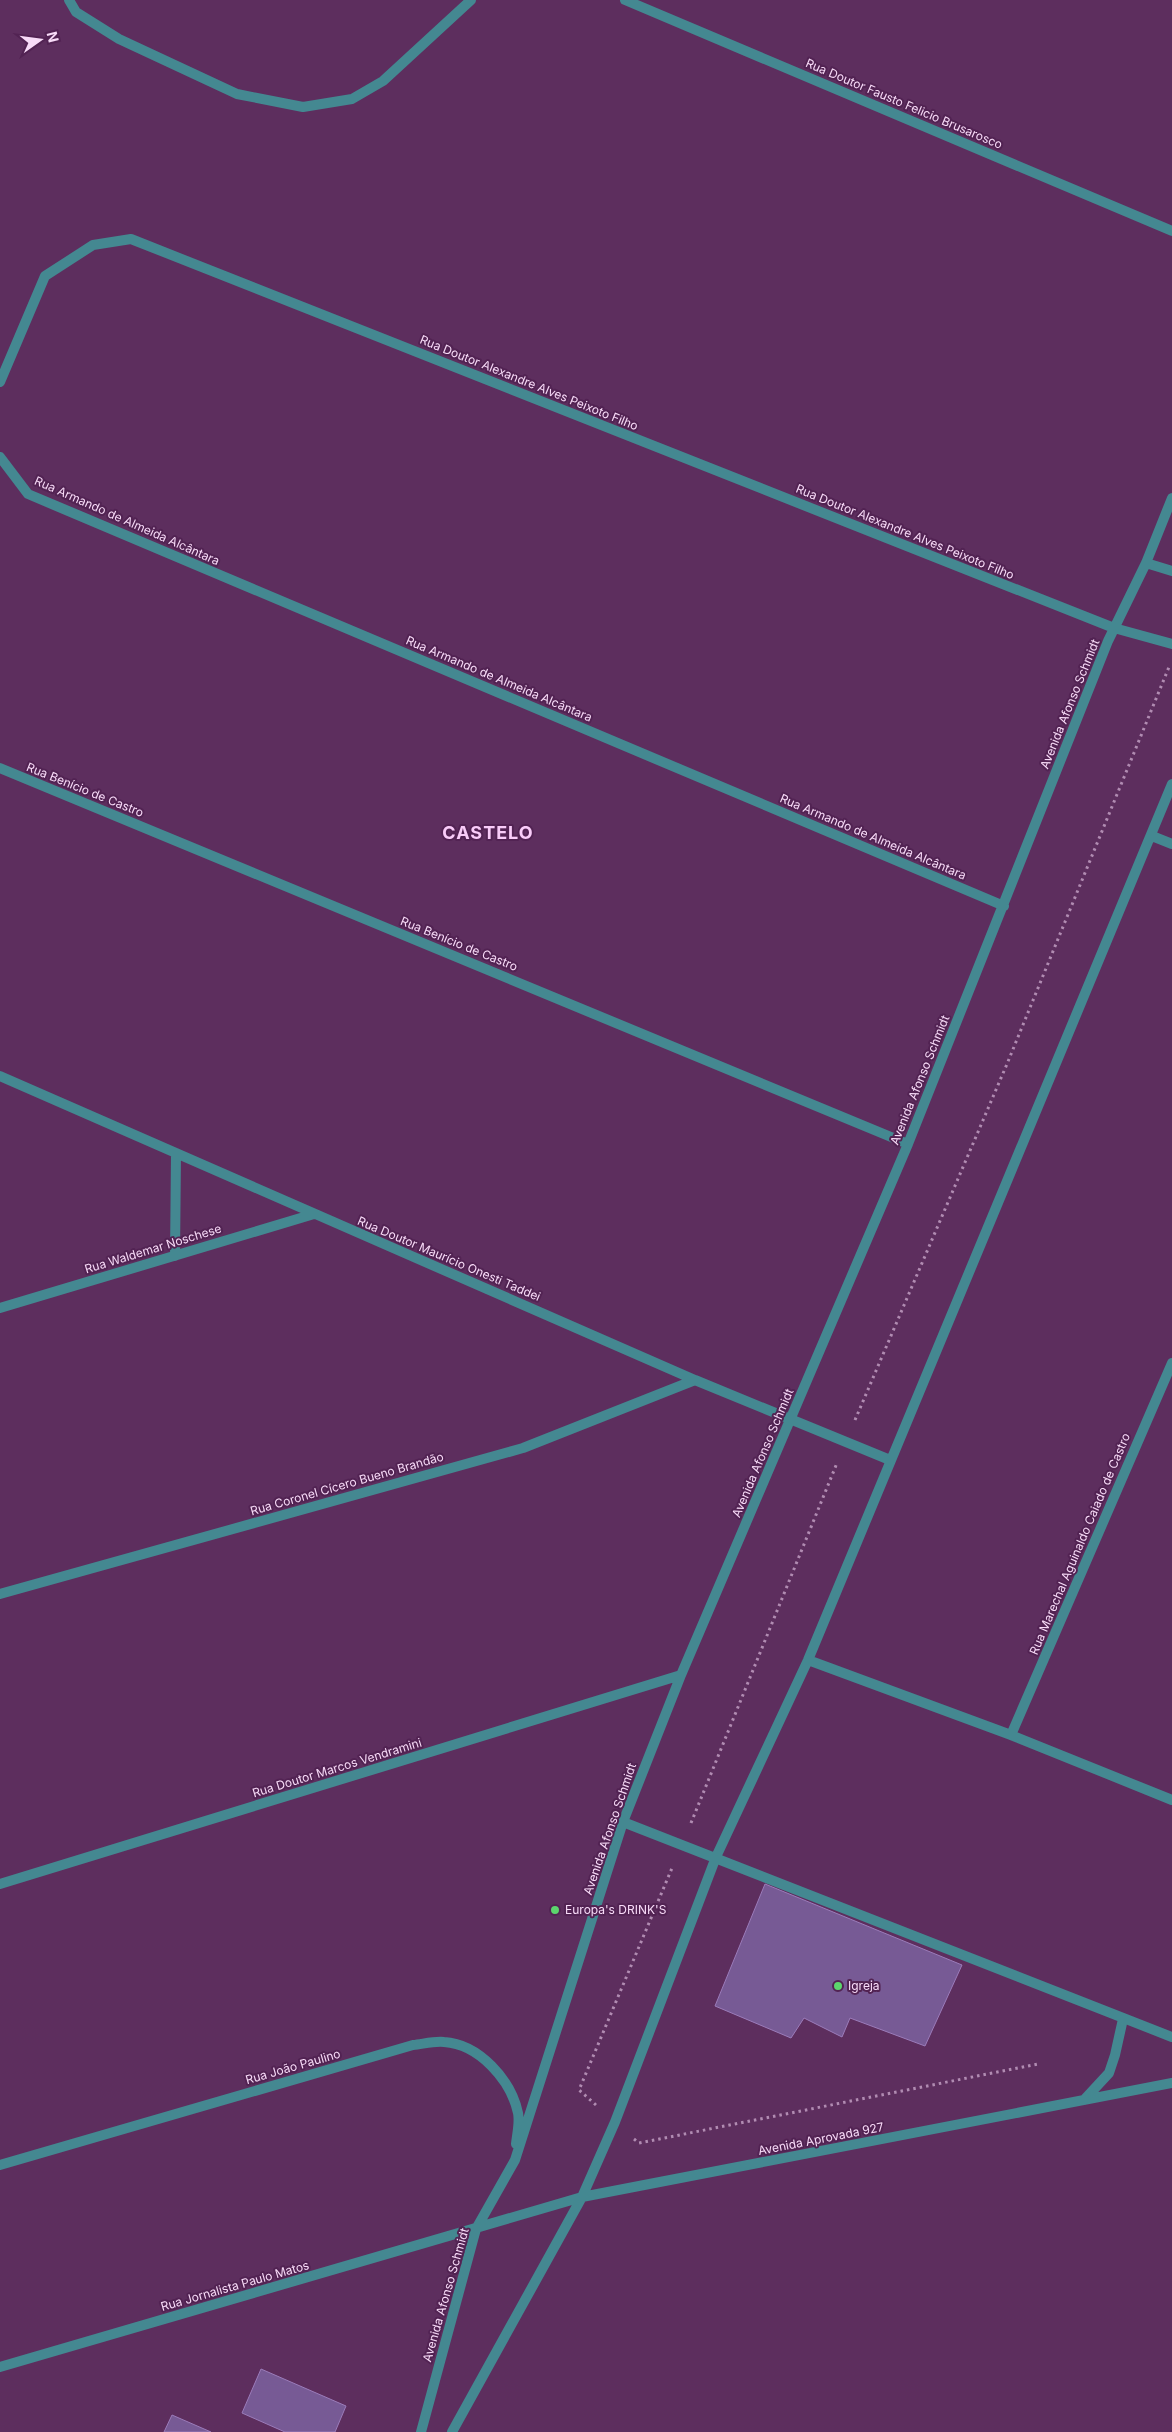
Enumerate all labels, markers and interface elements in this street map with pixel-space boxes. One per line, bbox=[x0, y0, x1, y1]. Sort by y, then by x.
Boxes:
north arrow bbox=[15, 15, 65, 65]
text: N bbox=[44, 30, 63, 44]
street label: Rua Doutor Fausto Felicio Brusarosco bbox=[804, 55, 1005, 152]
street label: Rua Doutor Alexandre Alves Peixoto Filho bbox=[418, 332, 641, 433]
street label: Rua Armando de Almeida Alcântara bbox=[32, 473, 222, 568]
street label: Rua Doutor Alexandre Alves Peixoto Filho bbox=[794, 481, 1017, 582]
street label: Rua Armando de Almeida Alcântara bbox=[404, 632, 595, 725]
street label: Avenida Afonso Schmidt bbox=[1037, 637, 1102, 771]
street label: Rua Benício de Castro bbox=[24, 759, 146, 820]
street label: Rua Armando de Almeida Alcântara bbox=[778, 790, 969, 883]
district label: CASTELO bbox=[442, 822, 534, 843]
street label: Rua Benício de Castro bbox=[398, 913, 520, 974]
street label: Avenida Afonso Schmidt bbox=[887, 1013, 952, 1147]
street label: Rua Doutor Maurício Onesti Taddei bbox=[355, 1213, 543, 1304]
street label: Rua Waldemar Noschese bbox=[83, 1221, 223, 1276]
street label: Avenida Afonso Schmidt bbox=[729, 1386, 797, 1519]
street label: Rua Marechal Aguinaldo Caiado de Castro bbox=[1026, 1431, 1133, 1657]
street label: Rua Coronel Cícero Bueno Brandão bbox=[249, 1449, 445, 1518]
street label: Rua Doutor Marcos Vendramini bbox=[250, 1735, 423, 1800]
street label: Avenida Afonso Schmidt bbox=[580, 1761, 639, 1897]
place label: Europa's DRINK'S bbox=[565, 1902, 667, 1917]
marker: Europa's DRINK'S bbox=[549, 1904, 561, 1916]
place label: Igreja bbox=[848, 1978, 880, 1993]
marker: Igreja bbox=[832, 1980, 844, 1992]
street label: Rua João Paulino bbox=[244, 2046, 342, 2087]
street label: Avenida Aprovada 927 bbox=[757, 2119, 885, 2158]
street label: Avenida Afonso Schmidt bbox=[419, 2226, 472, 2364]
street label: Rua Jornalista Paulo Matos bbox=[159, 2257, 311, 2314]

